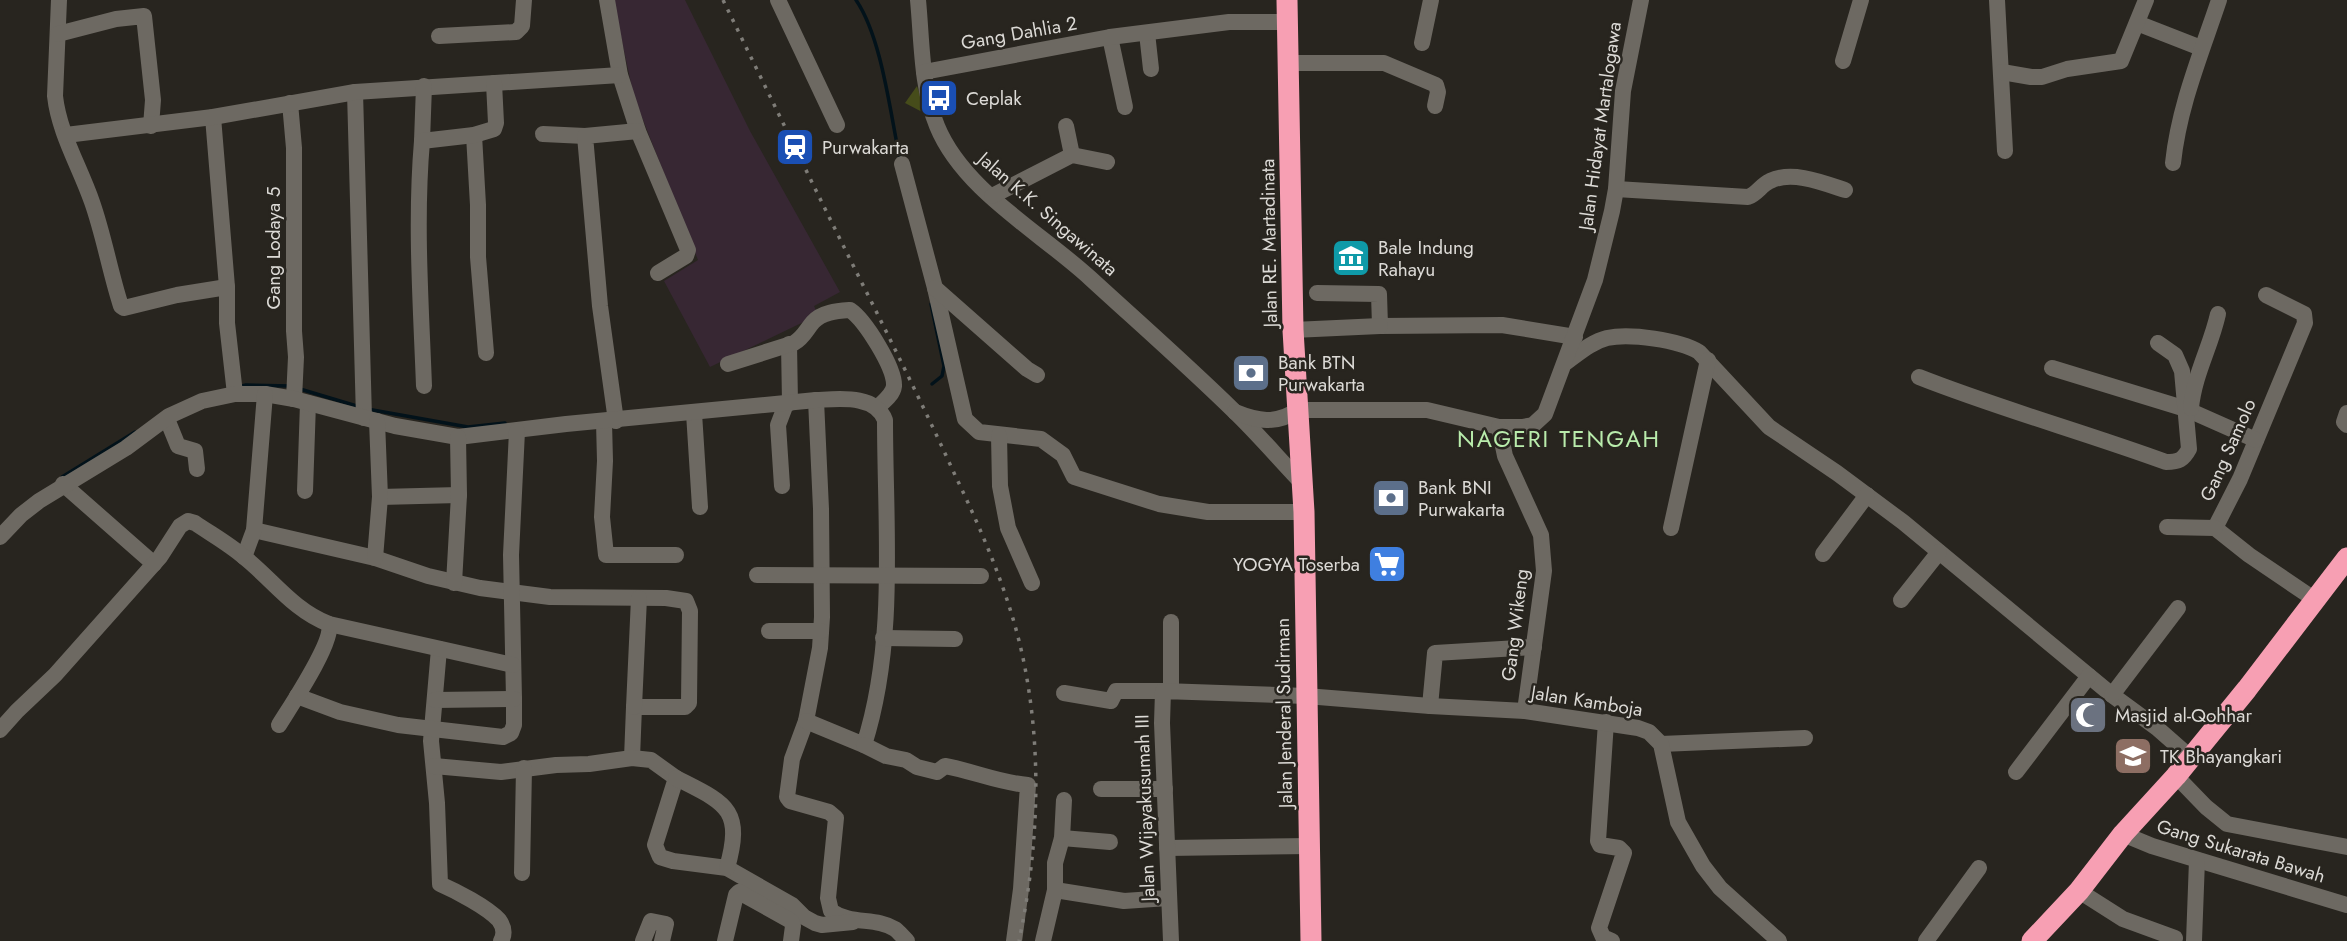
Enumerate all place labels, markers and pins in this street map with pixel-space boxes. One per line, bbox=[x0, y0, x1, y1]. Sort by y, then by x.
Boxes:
bus stop icon: Ceplak bbox=[918, 77, 960, 119]
place label: Ceplak bbox=[966, 85, 1022, 112]
station icon: Purwakarta bbox=[774, 126, 816, 168]
place label: Purwakarta bbox=[822, 134, 909, 161]
place label: Bale Indung Rahayu bbox=[1378, 234, 1474, 283]
museum icon: Bale Indung Rahayu bbox=[1330, 237, 1372, 279]
place label: Bank BTN Purwakarta bbox=[1278, 349, 1365, 398]
bank icon: Bank BTN Purwakarta bbox=[1230, 352, 1272, 394]
place label: Bank BNI Purwakarta bbox=[1418, 474, 1505, 523]
bank icon: Bank BNI Purwakarta bbox=[1370, 477, 1412, 519]
supermarket icon: YOGYA Toserba bbox=[1366, 543, 1408, 585]
place label: YOGYA Toserba bbox=[1233, 551, 1360, 578]
mosque icon: Masjid al-Qohhar bbox=[2067, 694, 2109, 736]
place label: Masjid al-Qohhar bbox=[2115, 702, 2252, 729]
school or university icon: TK Bhayangkari bbox=[2112, 735, 2154, 777]
place label: TK Bhayangkari bbox=[2160, 743, 2282, 770]

